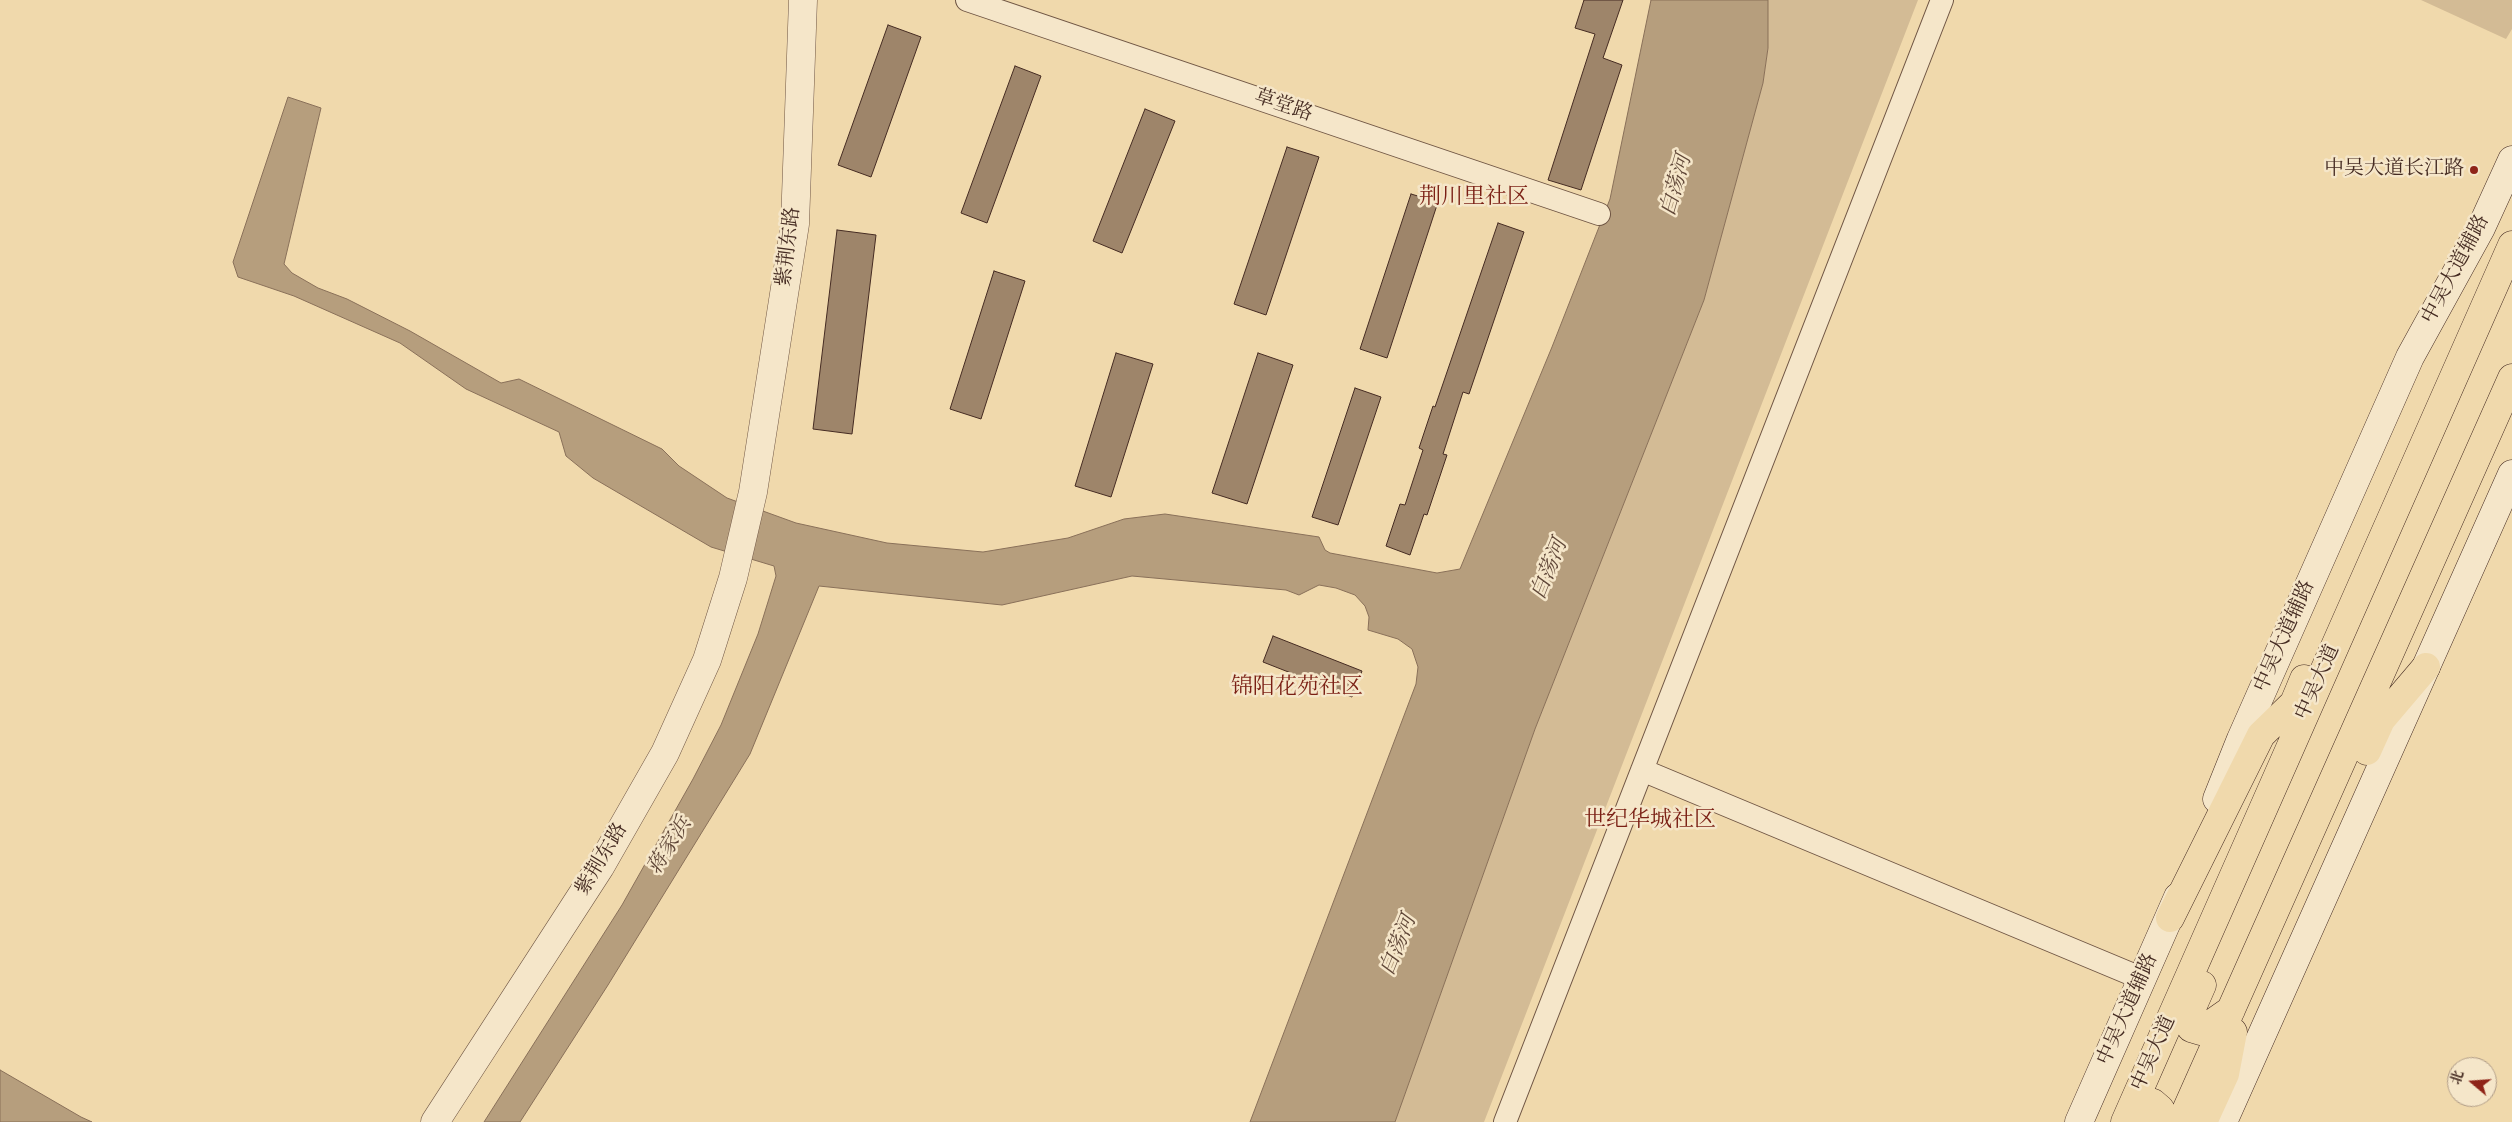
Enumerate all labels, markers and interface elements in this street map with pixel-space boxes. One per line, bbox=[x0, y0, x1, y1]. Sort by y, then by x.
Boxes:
street label: 草堂路 bbox=[1251, 86, 1315, 128]
water label: 白荡河 bbox=[1657, 152, 1699, 220]
place label: 中吴大道长江路 bbox=[2324, 158, 2464, 182]
marker: 中吴大道长江路 bbox=[2468, 164, 2480, 176]
district label: 荆川里社区 bbox=[1419, 186, 1529, 212]
street label: 紫荆东路 bbox=[773, 206, 807, 288]
street label: 中吴大道辅路 bbox=[2418, 211, 2496, 329]
water label: 白荡河 bbox=[1528, 536, 1574, 604]
street label: 中吴大道辅路 bbox=[2251, 577, 2321, 697]
street label: 中吴大道 bbox=[2292, 642, 2346, 724]
district label: 锦阳花苑社区 bbox=[1231, 676, 1363, 702]
district label: 世纪华城社区 bbox=[1584, 809, 1716, 835]
water label: 蒋家浜 bbox=[644, 814, 698, 880]
street label: 紫荆东路 bbox=[572, 820, 634, 900]
water label: 白荡河 bbox=[1377, 912, 1423, 980]
street label: 中吴大道辅路 bbox=[2094, 950, 2164, 1070]
street label: 中吴大道 bbox=[2128, 1013, 2182, 1095]
north arrow bbox=[2447, 1057, 2497, 1107]
text: 北 bbox=[2447, 1068, 2469, 1087]

